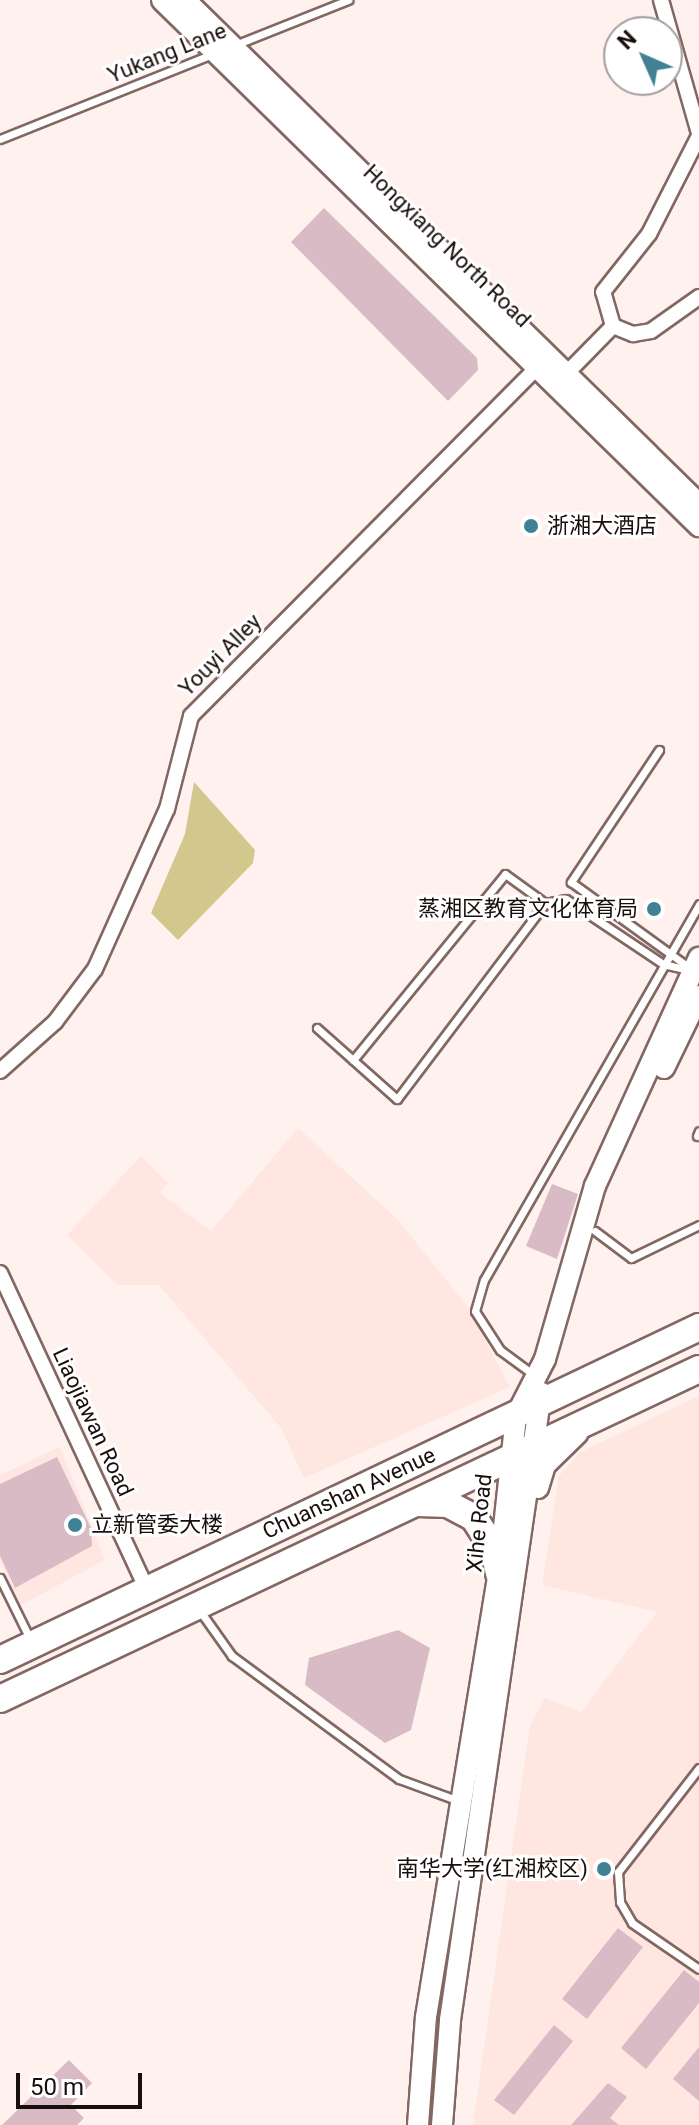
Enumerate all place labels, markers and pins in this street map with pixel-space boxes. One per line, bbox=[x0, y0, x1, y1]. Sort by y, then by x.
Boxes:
place label: 浙湘大酒店 bbox=[547, 513, 657, 539]
marker: 浙湘大酒店 bbox=[522, 517, 540, 535]
place label: 蒸湘区教育文化体育局 bbox=[418, 896, 638, 922]
marker: 蒸湘区教育文化体育局 bbox=[645, 900, 663, 918]
place label: 立新管委大楼 bbox=[91, 1512, 223, 1538]
marker: 立新管委大楼 bbox=[66, 1516, 84, 1534]
place label: 南华大学(红湘校区) bbox=[397, 1856, 588, 1882]
marker: 南华大学(红湘校区) bbox=[595, 1860, 613, 1878]

